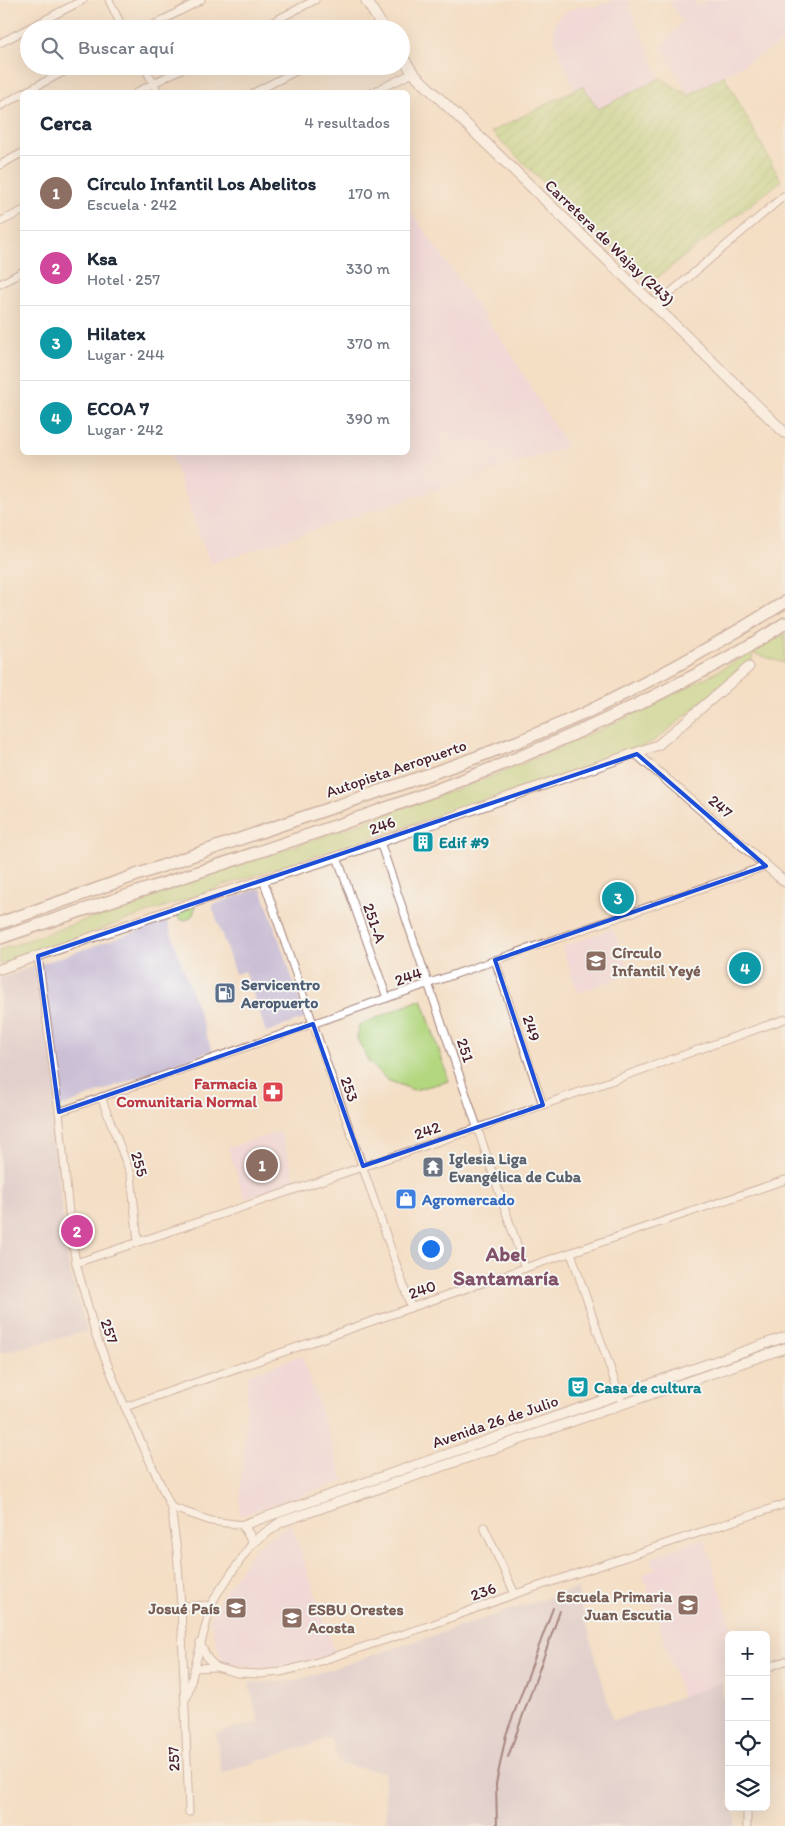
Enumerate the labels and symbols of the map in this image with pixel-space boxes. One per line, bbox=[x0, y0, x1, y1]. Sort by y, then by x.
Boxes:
street label: Carretera de Wajay (243) bbox=[541, 176, 678, 309]
street label: Autopista Aeropuerto bbox=[323, 735, 469, 801]
street label: 247 bbox=[705, 791, 737, 822]
street label: 246 bbox=[367, 812, 398, 839]
building icon: Edif #9 bbox=[411, 830, 435, 854]
place label: Edif #9 bbox=[439, 833, 489, 852]
pin: 3 bbox=[602, 879, 634, 917]
street label: 251-A bbox=[359, 901, 390, 946]
place label: Círculo Infantil Yeyé bbox=[612, 943, 701, 981]
school or university icon: Círculo Infantil Yeyé bbox=[584, 949, 608, 973]
pin: 4 bbox=[729, 949, 761, 987]
street label: 244 bbox=[392, 963, 425, 990]
place label: Servicentro Aeropuerto bbox=[240, 975, 320, 1013]
fuel station icon: Servicentro Aeropuerto bbox=[213, 981, 237, 1005]
street label: 249 bbox=[518, 1013, 545, 1044]
street label: 251 bbox=[453, 1036, 479, 1065]
place label: Farmacia Comunitaria Normal bbox=[116, 1074, 258, 1111]
street label: 253 bbox=[336, 1074, 363, 1105]
pharmacy icon: Farmacia Comunitaria Normal bbox=[261, 1080, 285, 1104]
street label: 242 bbox=[412, 1117, 443, 1144]
pin: 1 bbox=[246, 1146, 278, 1184]
street label: 255 bbox=[127, 1149, 152, 1179]
place label: Iglesia Liga Evangélica de Cuba bbox=[449, 1149, 582, 1187]
temple icon: Iglesia Liga Evangélica de Cuba bbox=[421, 1155, 445, 1179]
shop icon: Agromercado bbox=[394, 1187, 418, 1211]
place label: Agromercado bbox=[421, 1190, 515, 1210]
pin: 2 bbox=[61, 1212, 93, 1250]
your location bbox=[418, 1236, 444, 1262]
district label: Abel Santamaría bbox=[453, 1241, 560, 1290]
street label: 240 bbox=[406, 1276, 438, 1303]
street label: 257 bbox=[97, 1316, 123, 1346]
theatre icon: Casa de cultura bbox=[566, 1375, 590, 1399]
place label: Casa de cultura bbox=[594, 1378, 702, 1397]
street label: Avenida 26 de Julio bbox=[430, 1391, 561, 1452]
street label: 236 bbox=[468, 1578, 498, 1605]
place label: Escuela Primaria Juan Escutia bbox=[557, 1587, 673, 1624]
school or university icon: Escuela Primaria Juan Escutia bbox=[676, 1593, 700, 1617]
school or university icon: Josué País bbox=[224, 1596, 248, 1620]
place label: Josué País bbox=[148, 1599, 220, 1618]
place label: ESBU Orestes Acosta bbox=[307, 1600, 404, 1637]
school or university icon: ESBU Orestes Acosta bbox=[280, 1606, 304, 1630]
street label: 257 bbox=[164, 1746, 183, 1772]

